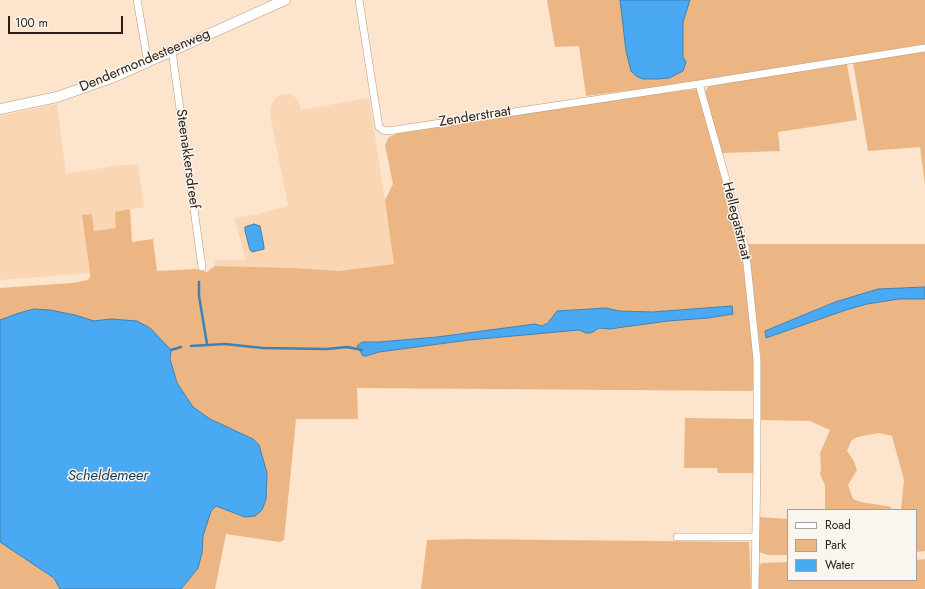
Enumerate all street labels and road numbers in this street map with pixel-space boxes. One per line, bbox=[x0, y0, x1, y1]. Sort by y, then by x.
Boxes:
street label: Dendermondesteenweg bbox=[77, 26, 213, 96]
street label: Zenderstraat bbox=[438, 103, 512, 131]
street label: Steenakkersdreef bbox=[172, 108, 202, 210]
street label: Hellegatstraat bbox=[718, 180, 754, 262]

